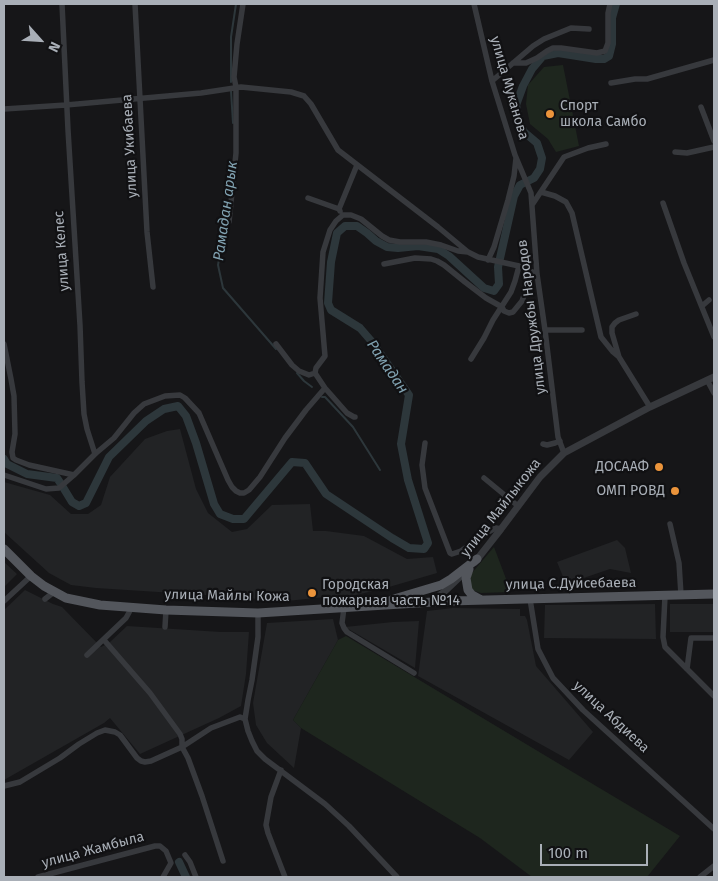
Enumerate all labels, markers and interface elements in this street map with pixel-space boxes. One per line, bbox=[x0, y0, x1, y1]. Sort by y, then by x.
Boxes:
north arrow bbox=[15, 15, 65, 65]
street label: улица Муканова bbox=[486, 34, 532, 142]
text: N bbox=[44, 39, 64, 55]
street label: улица Укибаева bbox=[119, 94, 141, 198]
place label: Спорт школа Самбо bbox=[560, 98, 647, 130]
marker: Спорт школа Самбо bbox=[544, 108, 556, 120]
water label: Рамадан арык bbox=[210, 160, 242, 262]
street label: улица Келес bbox=[51, 210, 73, 292]
street label: улица Дружбы Народов bbox=[514, 239, 550, 395]
water label: Рамадан bbox=[362, 337, 412, 397]
street label: улица Майлыкожа bbox=[457, 455, 545, 561]
place label: ДОСААФ bbox=[596, 459, 649, 475]
marker: ДОСААФ bbox=[653, 461, 665, 473]
place label: ОМП РОВД bbox=[596, 483, 665, 499]
marker: ОМП РОВД bbox=[669, 485, 681, 497]
street label: улица С.Дуйсебаева bbox=[506, 574, 636, 594]
place label: Городская пожарная часть №14 bbox=[322, 577, 460, 610]
street label: улица Майлы Кожа bbox=[164, 587, 290, 605]
marker: Городская пожарная часть №14 bbox=[306, 587, 318, 599]
street label: улица Абдиева bbox=[569, 677, 653, 757]
street label: улица Жамбыла bbox=[40, 828, 146, 872]
scale bar bbox=[543, 834, 650, 866]
text: 100 m bbox=[548, 844, 588, 862]

